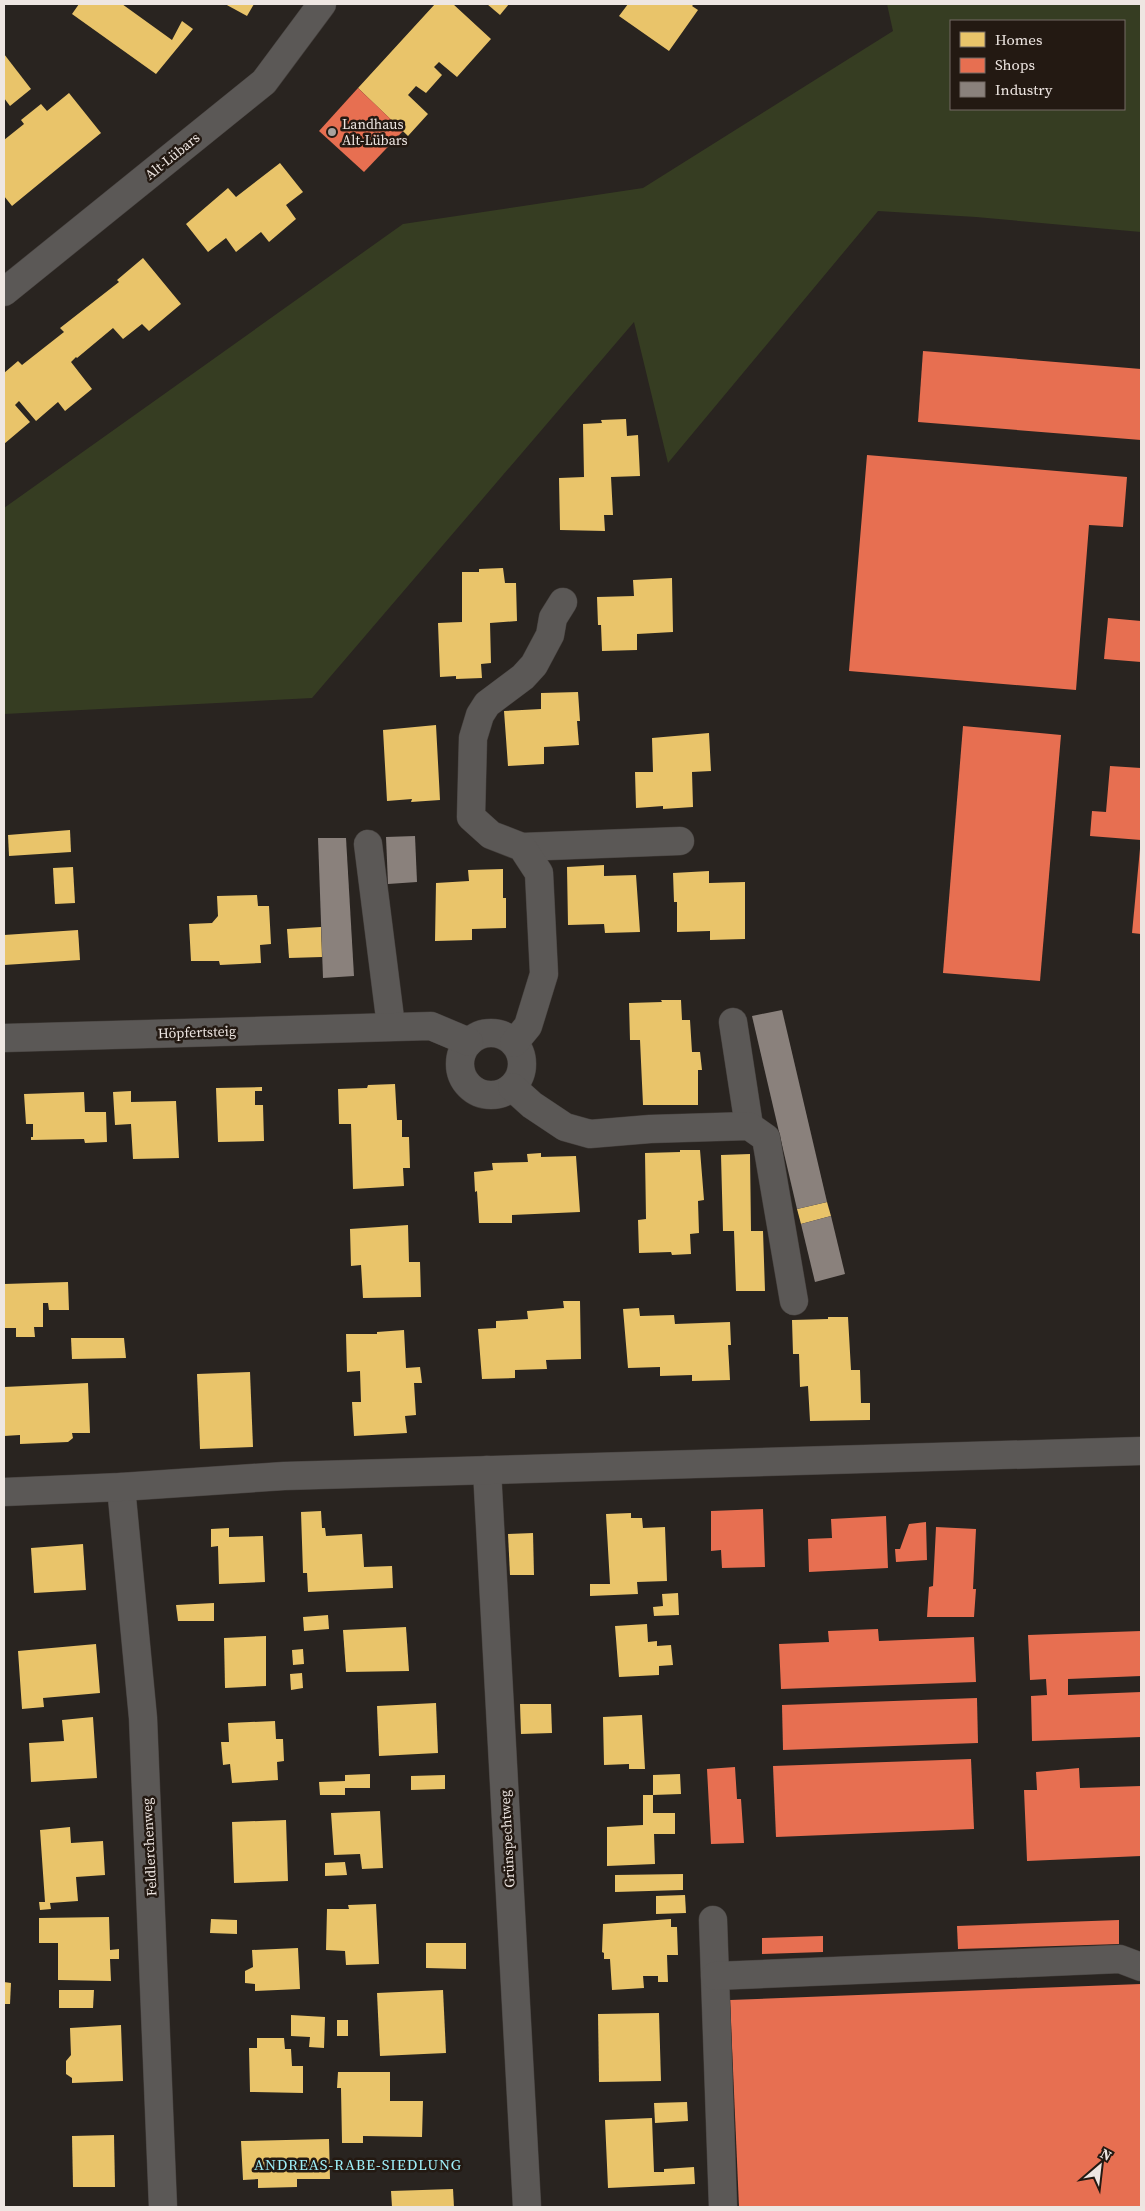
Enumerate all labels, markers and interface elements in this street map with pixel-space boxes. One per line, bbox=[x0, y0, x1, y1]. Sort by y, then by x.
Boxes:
legend bbox=[950, 20, 1125, 110]
text: Homes bbox=[995, 29, 1042, 50]
text: Shops bbox=[995, 54, 1035, 75]
text: Industry bbox=[995, 79, 1053, 100]
place label: Landhaus Alt-Lübars bbox=[342, 114, 408, 150]
marker: Landhaus Alt-Lübars bbox=[326, 126, 338, 138]
street label: Alt-Lübars bbox=[140, 128, 204, 184]
street label: Höpfertsteig bbox=[158, 1021, 236, 1043]
street label: Grünspechtweg bbox=[494, 1790, 520, 1888]
street label: Feldlerchenweg bbox=[136, 1797, 162, 1897]
north arrow bbox=[1075, 2141, 1125, 2191]
text: N bbox=[1097, 2143, 1115, 2166]
district label: ANDREAS-RABE-SIEDLUNG bbox=[254, 2154, 462, 2175]

